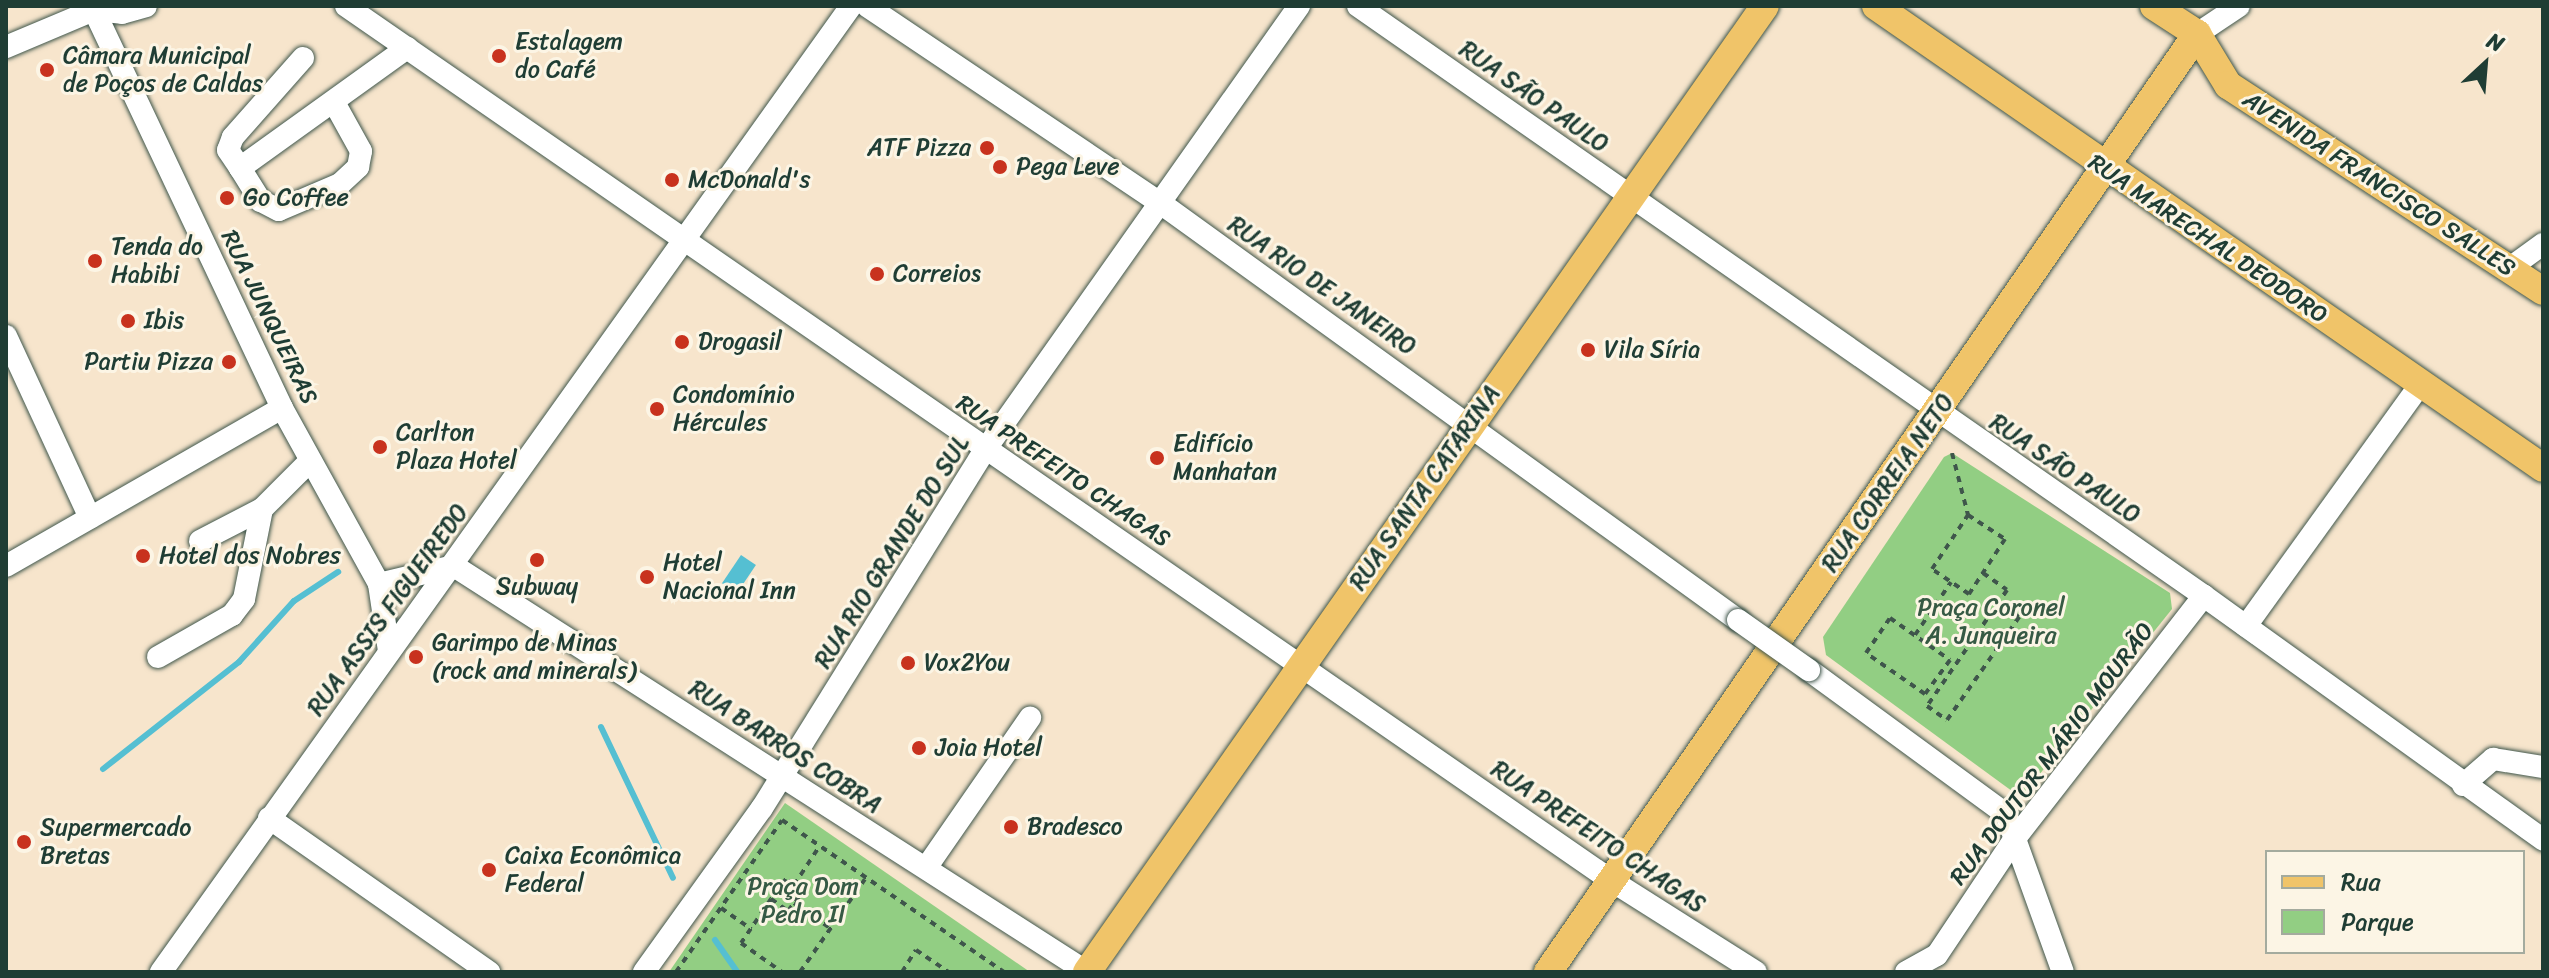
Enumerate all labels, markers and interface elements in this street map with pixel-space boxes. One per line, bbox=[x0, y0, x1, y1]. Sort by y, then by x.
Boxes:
text: N bbox=[2480, 21, 2511, 63]
north arrow bbox=[2445, 24, 2525, 104]
place label: Estalagem do Café bbox=[515, 28, 623, 84]
street label: RUA SÃO PAULO bbox=[1454, 35, 1614, 159]
place label: Câmara Municipal de Poços de Caldas bbox=[63, 42, 262, 98]
marker: Estalagem do Café bbox=[490, 47, 508, 65]
marker: Câmara Municipal de Poços de Caldas bbox=[38, 61, 56, 79]
street label: AVENIDA FRANCISCO SALLES bbox=[2237, 85, 2521, 283]
place label: ATF Pizza bbox=[867, 134, 971, 162]
marker: ATF Pizza bbox=[978, 139, 996, 157]
street label: RUA MARECHAL DEODORO bbox=[2083, 148, 2333, 330]
place label: Pega Leve bbox=[1016, 153, 1120, 181]
marker: Pega Leve bbox=[991, 158, 1009, 176]
place label: McDonald's bbox=[688, 166, 811, 194]
marker: McDonald's bbox=[663, 171, 681, 189]
place label: Go Coffee bbox=[243, 184, 349, 212]
marker: Go Coffee bbox=[218, 189, 236, 207]
street label: RUA RIO DE JANEIRO bbox=[1221, 210, 1423, 362]
street label: RUA JUNQUEIRAS bbox=[213, 223, 325, 411]
place label: Tenda do Habibi bbox=[111, 233, 203, 289]
marker: Tenda do Habibi bbox=[86, 252, 104, 270]
place label: Correios bbox=[893, 260, 981, 288]
marker: Correios bbox=[868, 265, 886, 283]
place label: Ibis bbox=[144, 307, 184, 335]
marker: Ibis bbox=[119, 312, 137, 330]
place label: Drogasil bbox=[698, 328, 782, 356]
marker: Drogasil bbox=[673, 333, 691, 351]
place label: Vila Síria bbox=[1604, 336, 1700, 364]
marker: Vila Síria bbox=[1579, 341, 1597, 359]
place label: Partiu Pizza bbox=[84, 348, 213, 376]
marker: Partiu Pizza bbox=[220, 353, 238, 371]
place label: Condomínio Hércules bbox=[673, 381, 795, 437]
street label: RUA SANTA CATARINA bbox=[1344, 381, 1506, 595]
street label: RUA PREFEITO CHAGAS bbox=[949, 388, 1177, 554]
street label: RUA CORREIA NETO bbox=[1816, 388, 1960, 578]
marker: Condomínio Hércules bbox=[648, 400, 666, 418]
street label: RUA SÃO PAULO bbox=[1985, 408, 2145, 530]
place label: Carlton Plaza Hotel bbox=[396, 419, 518, 475]
street label: RUA RIO GRANDE DO SUL bbox=[808, 429, 976, 675]
place label: Edifício Manhatan bbox=[1173, 430, 1277, 486]
marker: Carlton Plaza Hotel bbox=[371, 438, 389, 456]
marker: Edifício Manhatan bbox=[1148, 449, 1166, 467]
street label: RUA ASSIS FIGUEIREDO bbox=[301, 498, 475, 722]
place label: Hotel dos Nobres bbox=[159, 542, 340, 570]
marker: Hotel dos Nobres bbox=[134, 547, 152, 565]
place label: Hotel Nacional Inn bbox=[663, 549, 796, 605]
marker: Subway bbox=[528, 551, 546, 569]
marker: Hotel Nacional Inn bbox=[638, 568, 656, 586]
place label: Subway bbox=[496, 573, 578, 601]
park label: Praça Coronel A. Junqueira bbox=[1917, 594, 2065, 650]
street label: RUA DOUTOR MÁRIO MOURÃO bbox=[1943, 616, 2161, 892]
place label: Garimpo de Minas (rock and minerals) bbox=[432, 629, 636, 685]
marker: Garimpo de Minas (rock and minerals) bbox=[407, 648, 425, 666]
place label: Vox2You bbox=[924, 649, 1010, 677]
marker: Vox2You bbox=[899, 654, 917, 672]
street label: RUA BARROS COBRA bbox=[683, 674, 887, 820]
place label: Joia Hotel bbox=[935, 734, 1042, 762]
marker: Joia Hotel bbox=[910, 739, 928, 757]
street label: RUA PREFEITO CHAGAS bbox=[1484, 754, 1712, 920]
place label: Bradesco bbox=[1027, 813, 1123, 841]
place label: Supermercado Bretas bbox=[40, 814, 191, 870]
marker: Bradesco bbox=[1002, 818, 1020, 836]
marker: Supermercado Bretas bbox=[15, 833, 33, 851]
place label: Caixa Econômica Federal bbox=[505, 842, 681, 898]
legend bbox=[2265, 850, 2525, 954]
marker: Caixa Econômica Federal bbox=[480, 861, 498, 879]
text: Rua bbox=[2341, 861, 2380, 903]
park label: Praça Dom Pedro II bbox=[747, 873, 859, 929]
text: Parque bbox=[2341, 901, 2414, 943]

